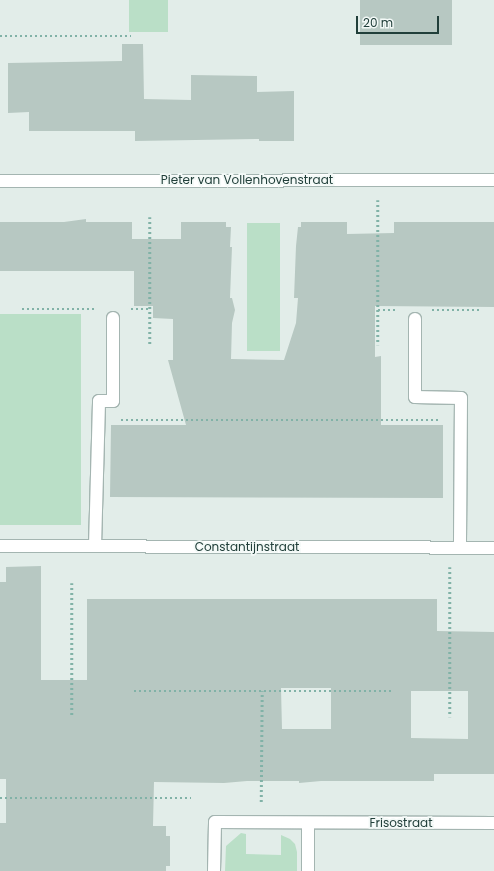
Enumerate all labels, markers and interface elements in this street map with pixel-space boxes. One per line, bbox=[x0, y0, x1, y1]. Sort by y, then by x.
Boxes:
scale bar bbox=[358, 8, 441, 34]
text: 20 m bbox=[363, 14, 393, 31]
street label: Pieter van Vollenhovenstraat bbox=[161, 173, 333, 187]
street label: Constantijnstraat bbox=[195, 540, 299, 554]
street label: Frisostraat bbox=[369, 816, 433, 830]

